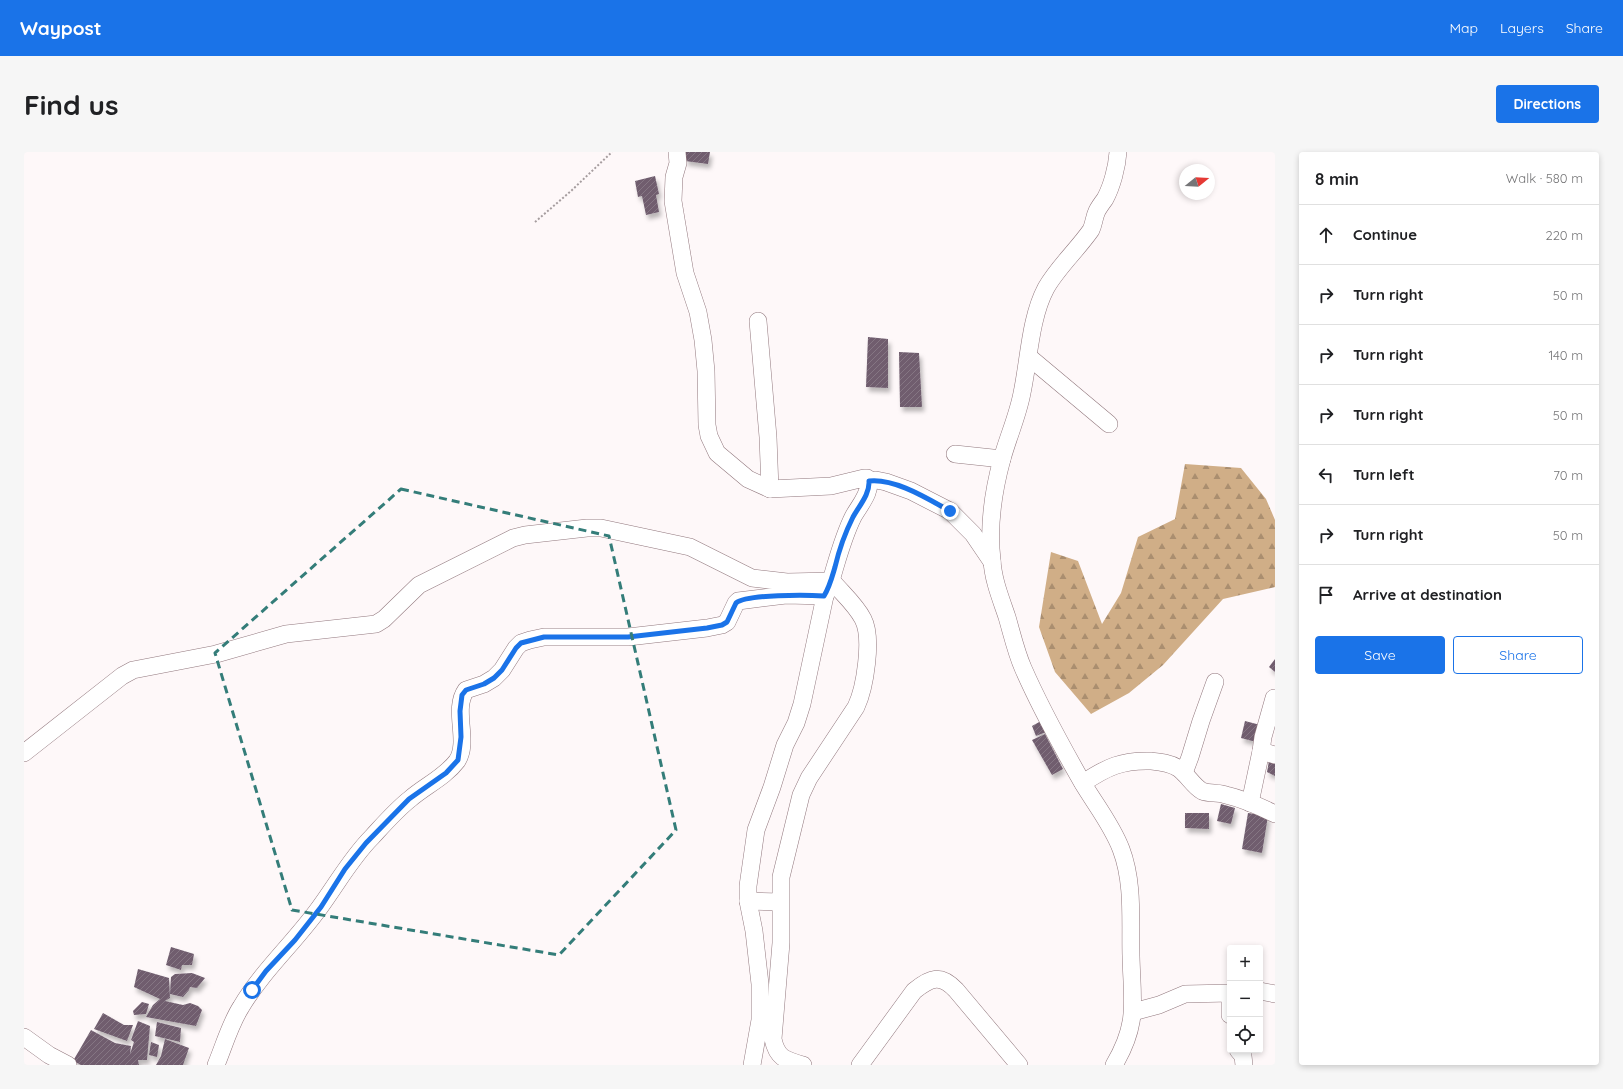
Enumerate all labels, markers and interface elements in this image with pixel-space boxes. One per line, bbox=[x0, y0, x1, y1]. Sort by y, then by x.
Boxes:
text: Waypost bbox=[20, 16, 102, 40]
text: Map bbox=[1449, 19, 1478, 37]
text: Layers bbox=[1500, 19, 1544, 37]
text: Share bbox=[1566, 19, 1603, 37]
button: Directions bbox=[1496, 85, 1599, 123]
text: Find us bbox=[24, 87, 118, 122]
north arrow bbox=[1179, 164, 1215, 200]
text: 8 min bbox=[1315, 168, 1359, 189]
text: Walk · 580 m bbox=[1506, 170, 1583, 186]
icon: ahead bbox=[1315, 224, 1337, 246]
text: Continue bbox=[1353, 225, 1417, 244]
text: 220 m bbox=[1545, 227, 1583, 243]
icon: right bbox=[1315, 284, 1337, 306]
text: Turn right bbox=[1353, 285, 1424, 304]
text: 50 m bbox=[1553, 287, 1583, 303]
icon: right bbox=[1315, 344, 1337, 366]
text: Turn right bbox=[1353, 345, 1424, 364]
text: 140 m bbox=[1548, 347, 1583, 363]
icon: right bbox=[1315, 404, 1337, 426]
text: Turn right bbox=[1353, 405, 1424, 424]
text: 50 m bbox=[1553, 407, 1583, 423]
icon: left bbox=[1315, 464, 1337, 486]
text: Turn left bbox=[1353, 465, 1415, 484]
text: 70 m bbox=[1553, 467, 1583, 483]
route end bbox=[941, 502, 959, 520]
icon: right bbox=[1315, 524, 1337, 546]
text: Turn right bbox=[1353, 525, 1424, 544]
text: 50 m bbox=[1553, 527, 1583, 543]
icon: arrive bbox=[1315, 584, 1337, 606]
text: Arrive at destination bbox=[1353, 585, 1502, 604]
button: Save bbox=[1315, 636, 1445, 674]
button: Share bbox=[1453, 636, 1583, 674]
map controls bbox=[1227, 945, 1263, 1053]
button: + bbox=[1227, 945, 1263, 981]
route start bbox=[243, 981, 261, 999]
button: − bbox=[1227, 981, 1263, 1017]
button: locate bbox=[1227, 1017, 1263, 1053]

